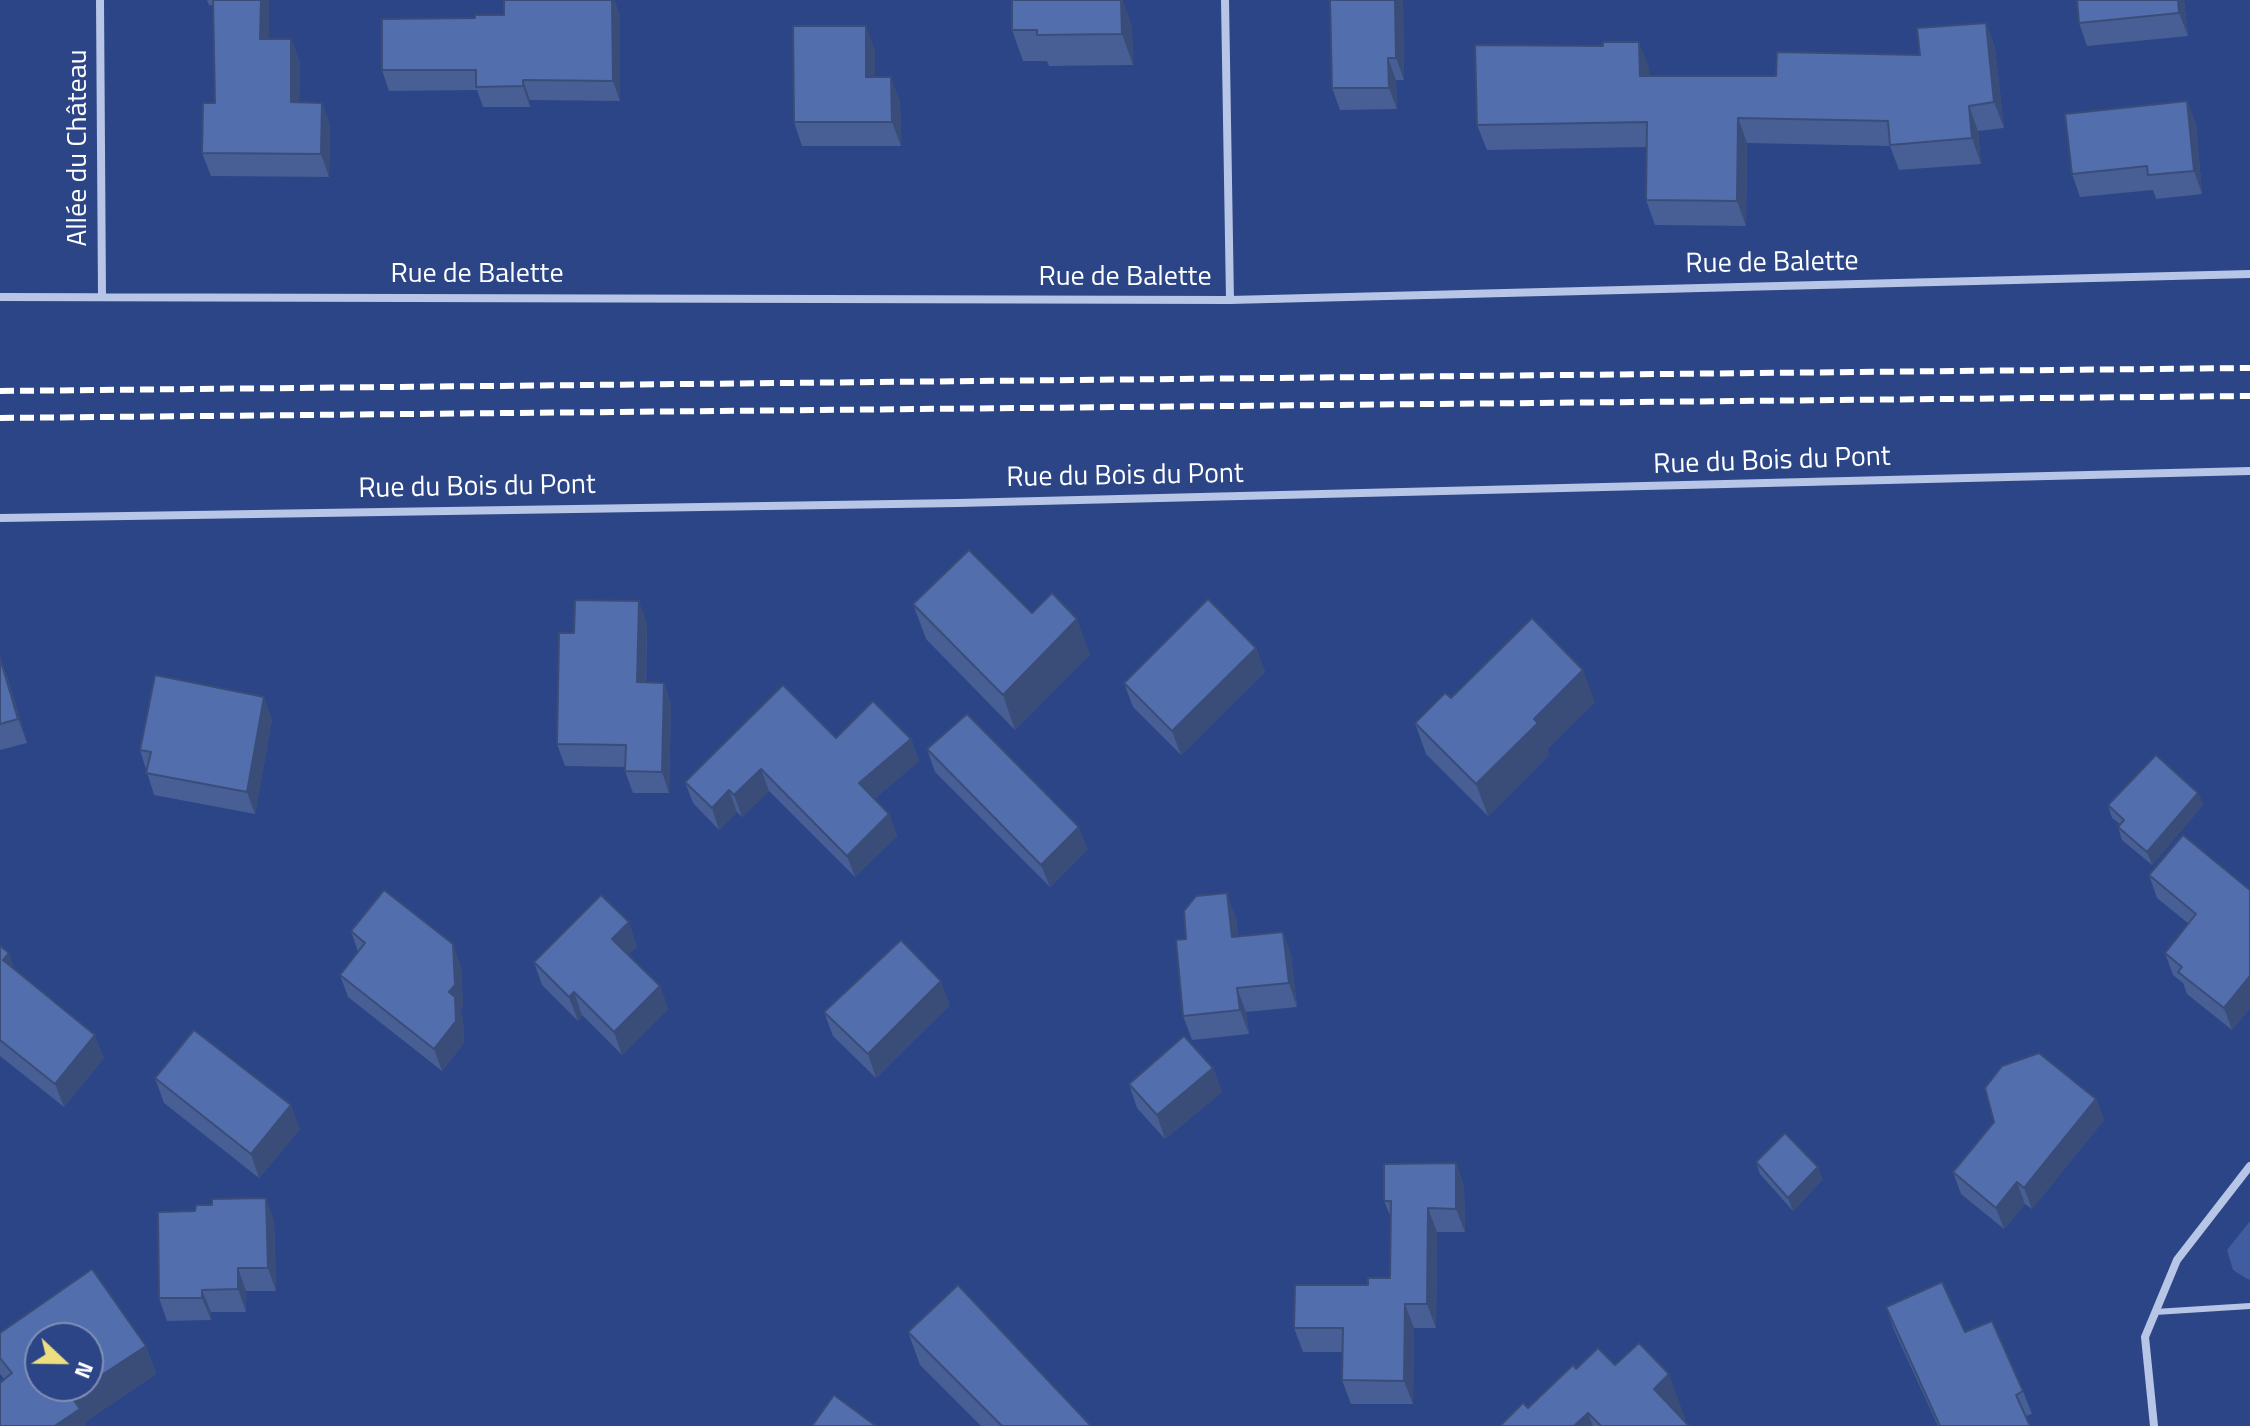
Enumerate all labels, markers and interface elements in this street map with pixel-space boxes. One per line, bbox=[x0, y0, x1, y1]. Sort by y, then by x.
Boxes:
street label: Allée du Château bbox=[62, 49, 96, 247]
street label: Rue de Balette bbox=[1685, 246, 1859, 282]
street label: Rue de Balette bbox=[390, 258, 564, 292]
street label: Rue de Balette bbox=[1038, 261, 1212, 295]
street label: Rue du Bois du Pont bbox=[1653, 441, 1891, 483]
street label: Rue du Bois du Pont bbox=[1006, 458, 1244, 496]
street label: Rue du Bois du Pont bbox=[358, 469, 596, 507]
north arrow bbox=[24, 1322, 104, 1402]
text: N bbox=[66, 1357, 103, 1384]

